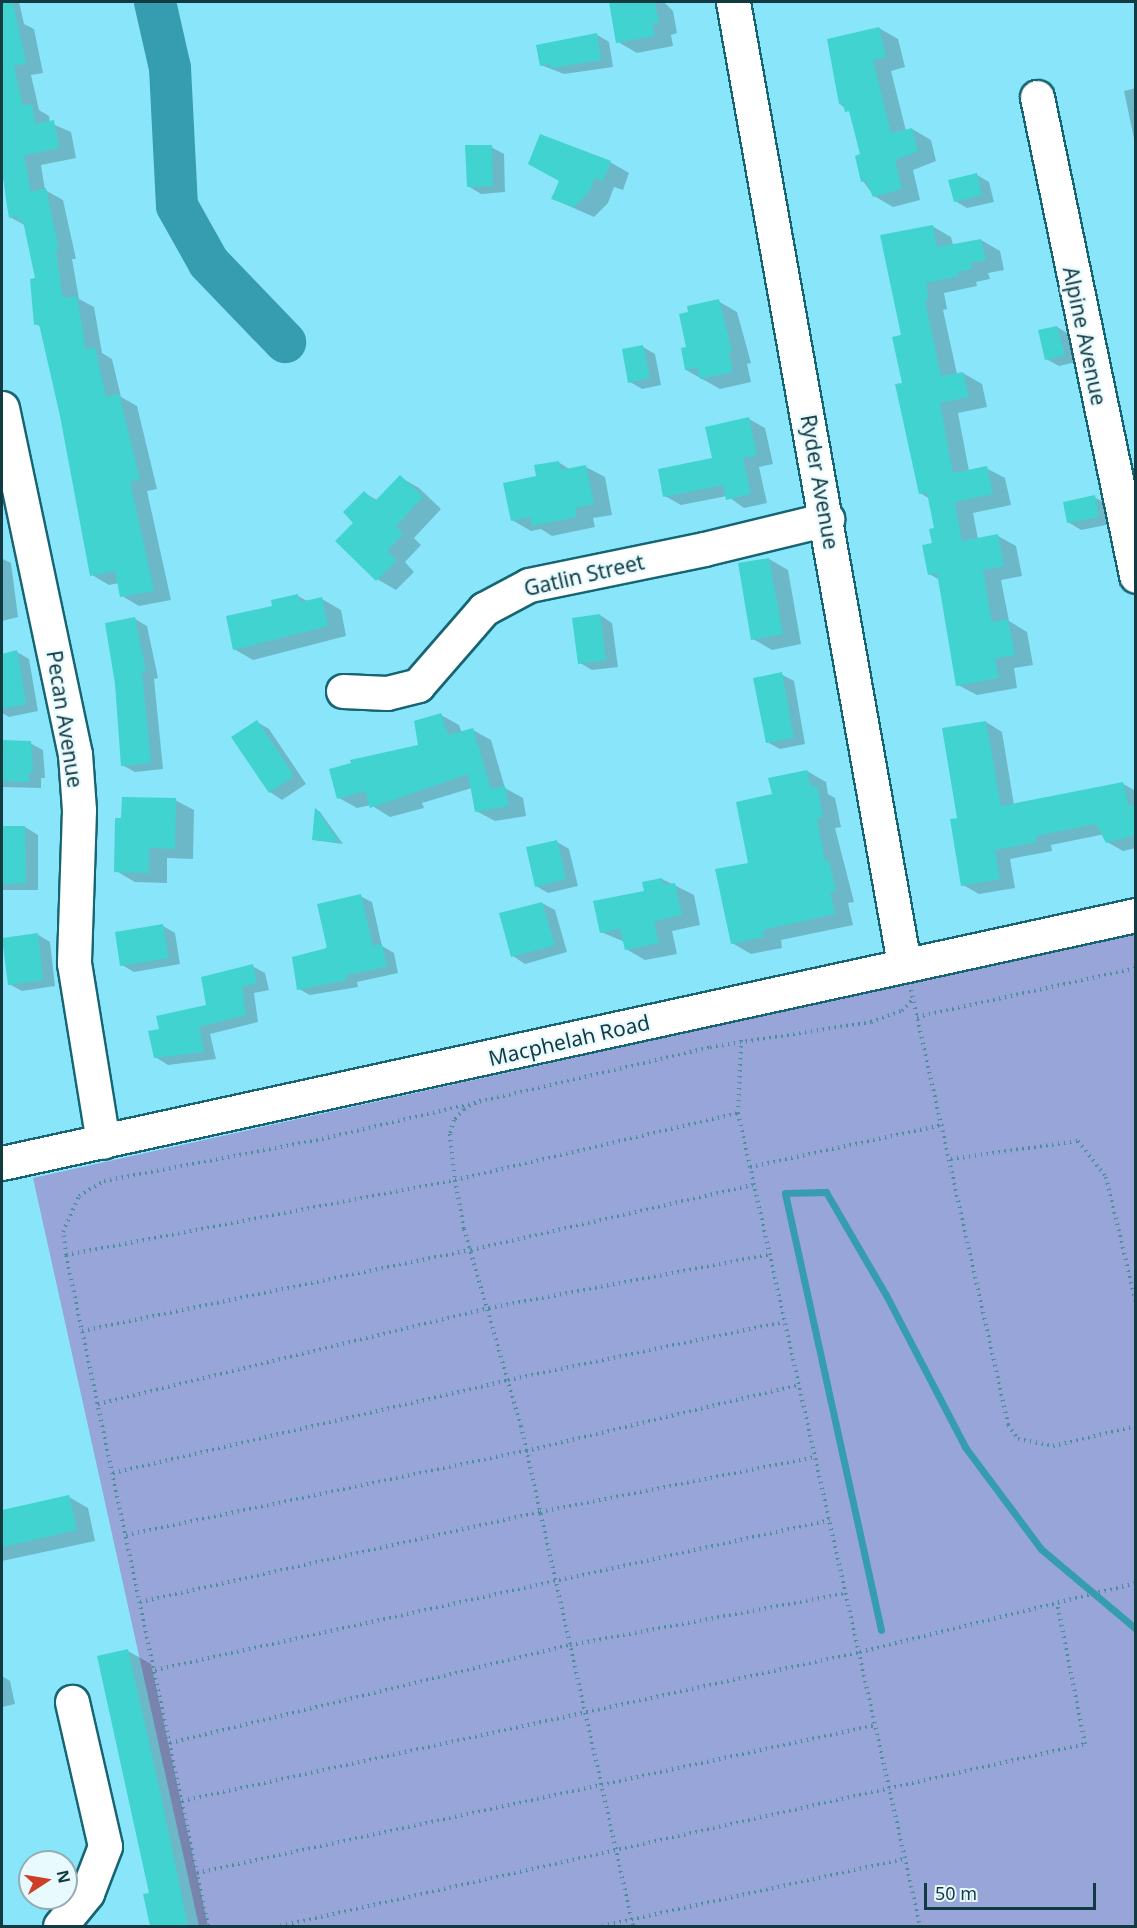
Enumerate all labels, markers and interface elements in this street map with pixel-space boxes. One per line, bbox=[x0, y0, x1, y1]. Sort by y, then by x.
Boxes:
street label: Alpine Avenue bbox=[1058, 264, 1112, 408]
street label: Ryder Avenue bbox=[796, 413, 844, 551]
street label: Gatlin Street bbox=[521, 549, 647, 601]
street label: Pecan Avenue bbox=[42, 649, 88, 789]
street label: Macphelah Road bbox=[486, 1009, 652, 1071]
north arrow bbox=[18, 1850, 78, 1910]
text: N bbox=[52, 1868, 76, 1885]
scale bar bbox=[927, 1871, 1100, 1909]
text: 50 m bbox=[935, 1881, 977, 1905]

